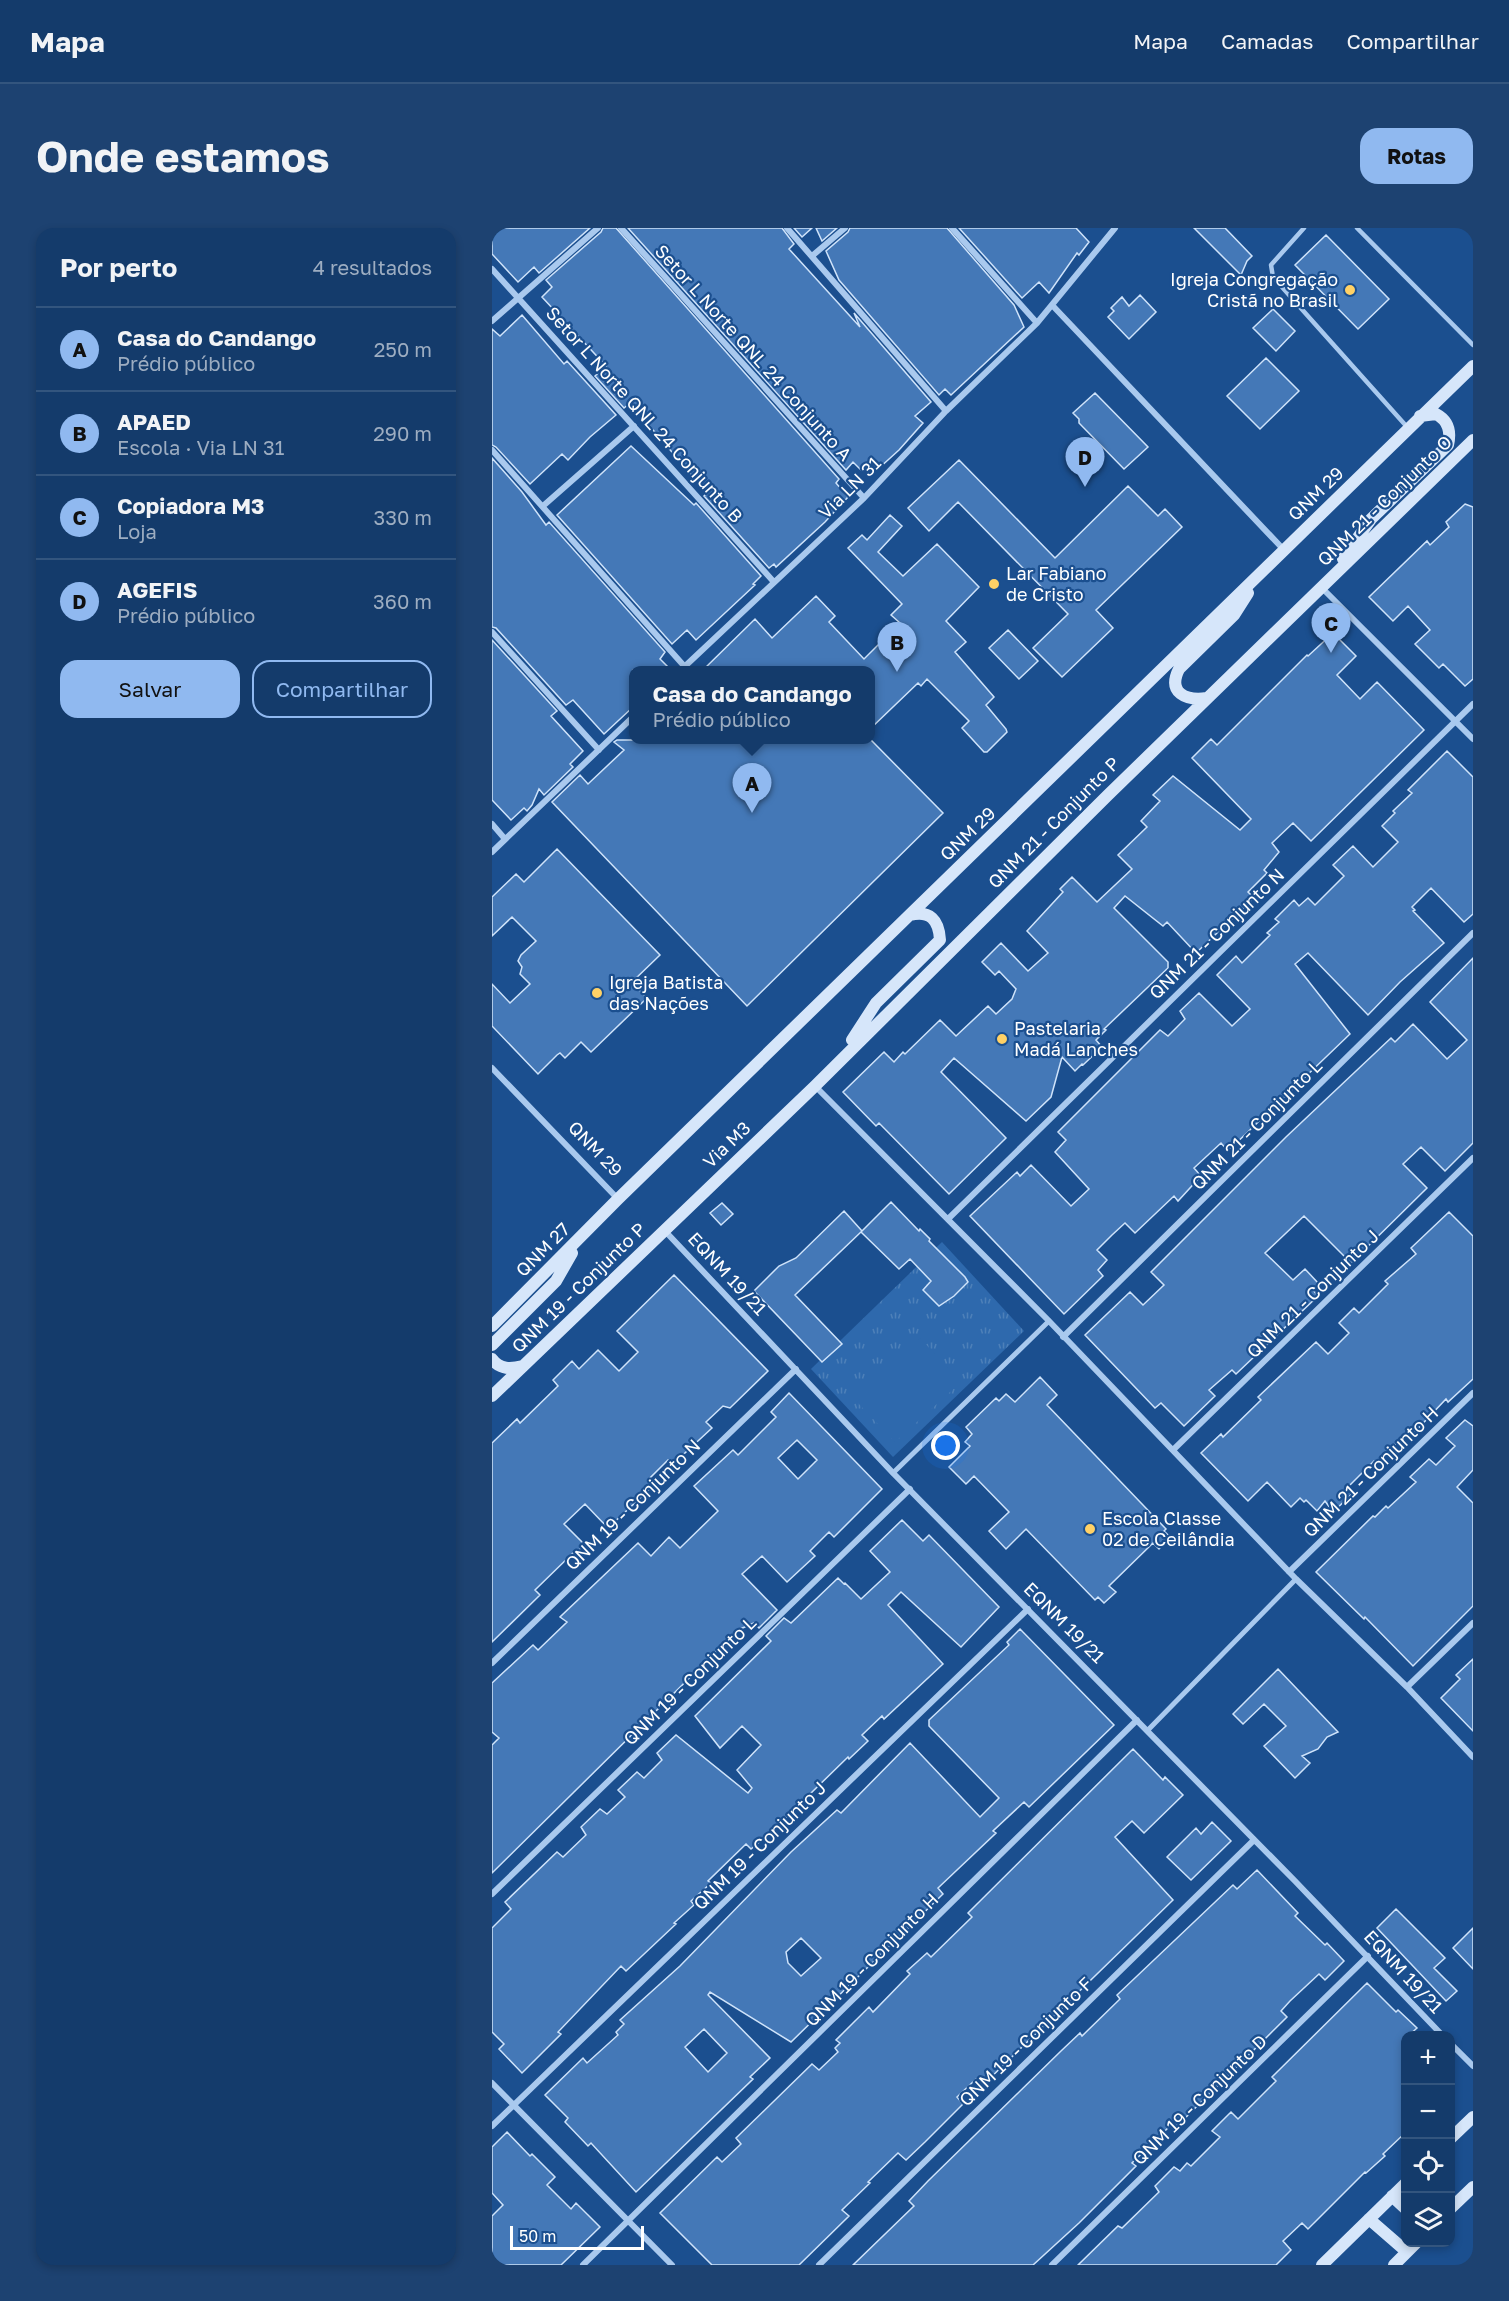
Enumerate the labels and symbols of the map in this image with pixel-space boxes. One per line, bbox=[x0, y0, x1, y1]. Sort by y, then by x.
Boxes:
street label: Setor L Norte QNL 24 Conjunto A bbox=[651, 240, 857, 465]
place label: Igreja Congregação Cristã no Brasil bbox=[1170, 268, 1338, 311]
marker: Igreja Congregação Cristã no Brasil bbox=[1343, 283, 1357, 297]
street label: Setor L Norte QNL 24 Conjunto B bbox=[542, 302, 748, 527]
street label: QNM 21 - Conjunto O bbox=[1312, 430, 1456, 570]
pin: D bbox=[1066, 438, 1104, 487]
street label: Via LN 31 bbox=[813, 451, 885, 523]
street label: QNM 29 bbox=[1283, 462, 1348, 525]
place label: Lar Fabiano de Cristo bbox=[1006, 562, 1107, 605]
marker: Lar Fabiano de Cristo bbox=[987, 577, 1001, 591]
pin: C bbox=[1312, 604, 1350, 653]
pin: B bbox=[878, 622, 916, 672]
street label: QNM 21 - Conjunto P bbox=[983, 752, 1124, 893]
pin: A bbox=[732, 764, 772, 813]
street label: QNM 29 bbox=[935, 802, 1000, 865]
street label: QNM 21 - Conjunto N bbox=[1144, 863, 1288, 1003]
place label: Igreja Batista das Nações bbox=[609, 971, 723, 1014]
marker: Igreja Batista das Nações bbox=[590, 986, 604, 1000]
place label: Pastelaria Madá Lanches bbox=[1014, 1017, 1138, 1060]
marker: Pastelaria Madá Lanches bbox=[995, 1032, 1009, 1046]
street label: QNM 21 - Conjunto L bbox=[1186, 1054, 1326, 1194]
street label: QNM 29 bbox=[564, 1116, 627, 1181]
street label: Via M3 bbox=[698, 1116, 755, 1172]
street label: QNM 19 - Conjunto P bbox=[507, 1218, 650, 1357]
street label: QNM 27 bbox=[511, 1218, 574, 1281]
street label: QNM 21 - Conjunto J bbox=[1242, 1225, 1383, 1362]
street label: EQNM 19/21 bbox=[684, 1227, 772, 1320]
street label: QNM 21 - Conjunto H bbox=[1298, 1401, 1442, 1541]
your location bbox=[931, 1431, 960, 1460]
street label: QNM 19 - Conjunto N bbox=[560, 1434, 704, 1574]
place label: Escola Classe 02 de Ceilândia bbox=[1102, 1507, 1235, 1550]
marker: Escola Classe 02 de Ceilândia bbox=[1083, 1522, 1097, 1536]
street label: EQNM 19/21 bbox=[1020, 1577, 1110, 1667]
street label: QNM 19 - Conjunto L bbox=[618, 1611, 760, 1749]
street label: QNM 19 - Conjunto J bbox=[688, 1776, 830, 1914]
street label: QNM 19 - Conjunto H bbox=[800, 1888, 942, 2030]
street label: EQNM 19/21 bbox=[1360, 1925, 1448, 2018]
street label: QNM 19 - Conjunto F bbox=[954, 1972, 1096, 2110]
street label: QNM 19 - Conjunto D bbox=[1128, 2029, 1271, 2169]
scale bar bbox=[510, 2223, 644, 2250]

